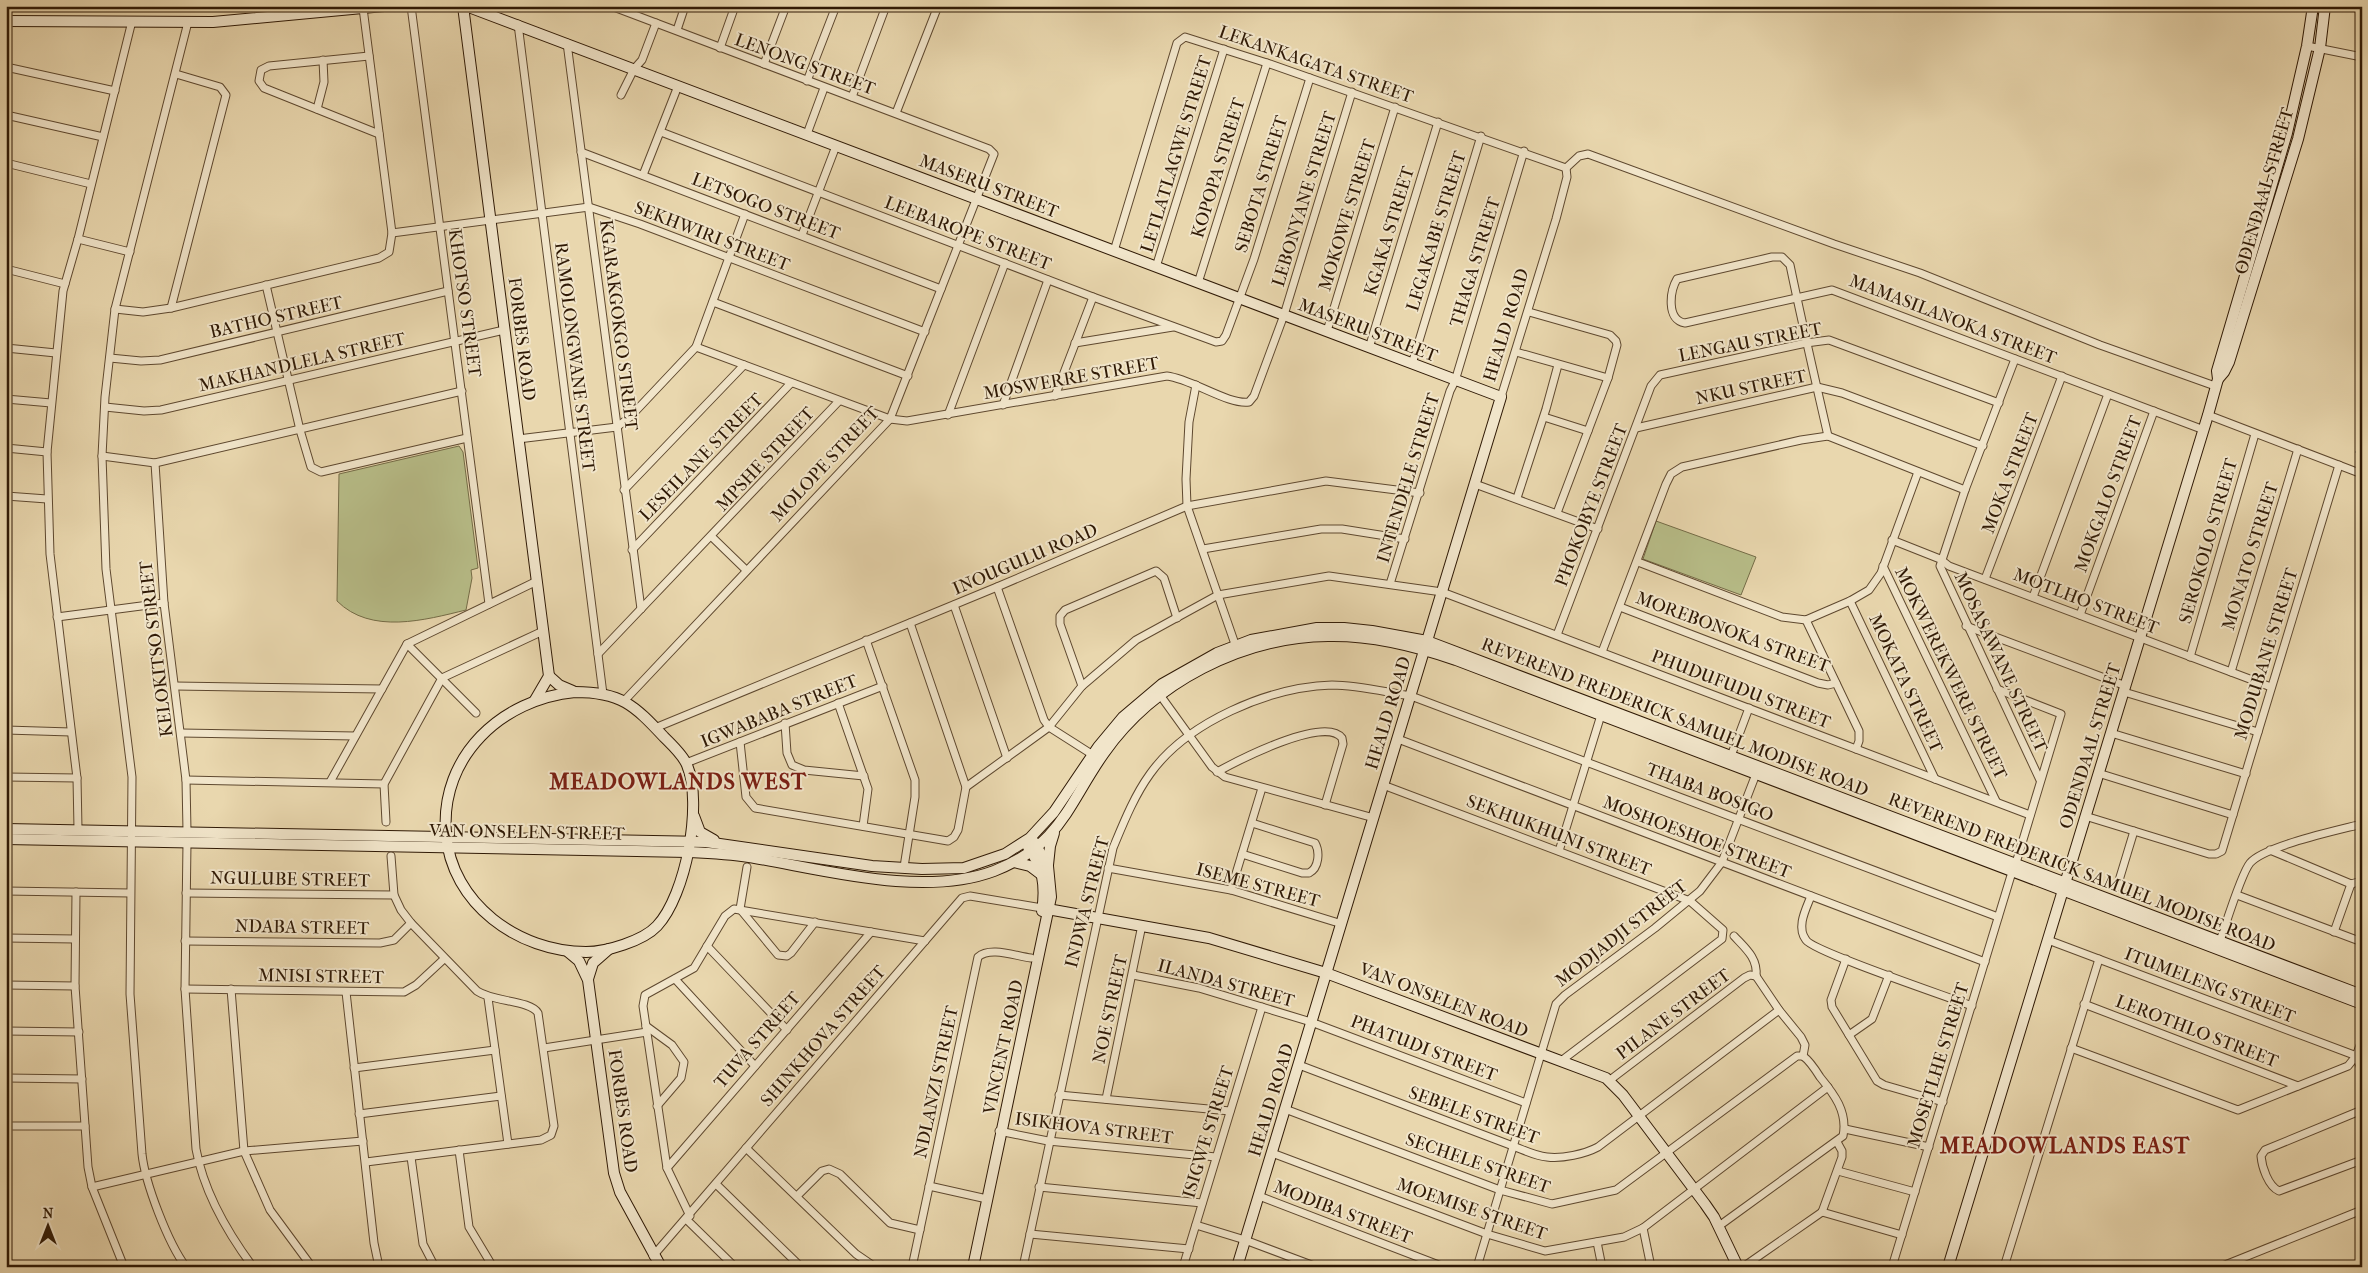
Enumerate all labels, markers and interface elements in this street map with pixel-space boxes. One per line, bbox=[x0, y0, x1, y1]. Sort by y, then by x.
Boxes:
street label: LEKANKAGATA STREET bbox=[1216, 21, 1417, 108]
street label: LENONG STREET bbox=[732, 29, 879, 100]
street label: LETLATLAGWE STREET bbox=[1137, 52, 1217, 255]
street label: KOPOPA STREET bbox=[1187, 95, 1250, 241]
street label: ODENDAAL STREET bbox=[2231, 105, 2299, 277]
street label: LEBONYANE STREET bbox=[1268, 108, 1341, 289]
street label: SEBOTA STREET bbox=[1231, 112, 1293, 255]
street label: MOKOWE STREET bbox=[1314, 136, 1381, 294]
street label: LEGAKABE STREET bbox=[1402, 148, 1471, 314]
street label: MASERU STREET bbox=[916, 150, 1062, 223]
street label: KGAKA STREET bbox=[1360, 163, 1419, 298]
street label: LETSOGO STREET bbox=[689, 169, 844, 245]
street label: LEEBAROPE STREET bbox=[881, 192, 1055, 275]
street label: THAGA STREET bbox=[1446, 194, 1505, 330]
street label: SEKHWIRI STREET bbox=[631, 197, 793, 276]
street label: KGARAKGOKGO STREET bbox=[595, 218, 642, 433]
street label: KHOTSO STREET bbox=[444, 228, 485, 379]
street label: RAMOLONGWANE STREET bbox=[550, 241, 599, 474]
street label: HEALD ROAD bbox=[1479, 266, 1534, 384]
street label: MAMASILANOKA STREET bbox=[1846, 270, 2060, 369]
street label: FORBES ROAD bbox=[504, 276, 540, 402]
street label: BATHO STREET bbox=[208, 292, 345, 343]
street label: MASERU STREET bbox=[1295, 294, 1441, 367]
street label: LENGAU STREET bbox=[1677, 318, 1824, 367]
street label: MAKHANDLELA STREET bbox=[197, 328, 408, 396]
street label: MOSWERRE STREET bbox=[982, 353, 1161, 404]
street label: NKU STREET bbox=[1694, 365, 1809, 409]
street label: LESEILANE STREET bbox=[635, 389, 768, 525]
street label: INTENDELE STREET bbox=[1373, 390, 1445, 565]
street label: MPSHE STREET bbox=[712, 402, 819, 516]
street label: MOLOPE STREET bbox=[767, 402, 885, 526]
street label: MOKA STREET bbox=[1978, 409, 2043, 536]
street label: MOKGALO STREET bbox=[2070, 412, 2147, 575]
street label: PHOKOBYE STREET bbox=[1551, 420, 1632, 589]
street label: SEROKOLO STREET bbox=[2175, 455, 2242, 626]
street label: MONATO STREET bbox=[2218, 479, 2283, 633]
street label: INOUGULU ROAD bbox=[950, 519, 1101, 599]
street label: KELOKITSO STREET bbox=[135, 559, 178, 738]
street label: MOKWEREKWERE STREET bbox=[1890, 564, 2012, 784]
street label: MOTLHO STREET bbox=[2010, 564, 2162, 639]
street label: MODUBANE STREET bbox=[2230, 565, 2303, 742]
street label: MOSASAWANE STREET bbox=[1949, 569, 2052, 757]
street label: MOREBONOKA STREET bbox=[1633, 588, 1833, 678]
street label: MOKATA STREET bbox=[1864, 611, 1947, 757]
street label: REVEREND FREDERICK SAMUEL MODISE ROAD bbox=[1478, 634, 1871, 801]
street label: PHUDUFUDU STREET bbox=[1648, 646, 1834, 734]
street label: HEALD ROAD bbox=[1361, 654, 1416, 772]
street label: ODENDAAL STREET bbox=[2055, 660, 2126, 832]
street label: IGWABABA STREET bbox=[698, 670, 861, 752]
street label: THABA BOSIGO bbox=[1643, 759, 1776, 826]
district label: MEADOWLANDS WEST bbox=[548, 769, 807, 795]
street label: REVEREND FREDERICK SAMUEL MODISE ROAD bbox=[1885, 789, 2278, 956]
street label: SEKHUKHUNI STREET bbox=[1464, 791, 1655, 881]
street label: MOSHOESHOE STREET bbox=[1600, 792, 1795, 883]
street label: VAN ONSELEN STREET bbox=[428, 820, 626, 845]
street label: INDWA STREET bbox=[1061, 833, 1114, 970]
street label: ISEME STREET bbox=[1194, 859, 1323, 912]
street label: NGULUBE STREET bbox=[210, 868, 371, 891]
street label: MODJADJI STREET bbox=[1551, 875, 1692, 991]
street label: NDABA STREET bbox=[235, 916, 370, 939]
street label: ITUMELENG STREET bbox=[2122, 943, 2299, 1028]
street label: NOE STREET bbox=[1089, 952, 1132, 1066]
street label: ILANDA STREET bbox=[1155, 955, 1297, 1012]
street label: VAN ONSELEN ROAD bbox=[1356, 958, 1531, 1042]
street label: SHINKHOVA STREET bbox=[756, 961, 891, 1111]
street label: PILANE STREET bbox=[1612, 964, 1735, 1064]
street label: MNISI STREET bbox=[258, 965, 385, 988]
street label: VINCENT ROAD bbox=[979, 978, 1028, 1117]
street label: MOSETLHE STREET bbox=[1903, 979, 1974, 1150]
street label: TUVA STREET bbox=[710, 987, 805, 1093]
street label: LEROTHLO STREET bbox=[2113, 991, 2282, 1072]
street label: NDLANZI STREET bbox=[910, 1003, 963, 1160]
street label: PHATUDI STREET bbox=[1348, 1011, 1501, 1086]
street label: HEALD ROAD bbox=[1244, 1041, 1299, 1159]
street label: FORBES ROAD bbox=[603, 1048, 642, 1174]
street label: ISIGWE STREET bbox=[1178, 1063, 1239, 1201]
street label: SEBELE STREET bbox=[1406, 1082, 1543, 1149]
street label: ISIKHOVA STREET bbox=[1014, 1108, 1175, 1149]
street label: SECHELE STREET bbox=[1403, 1129, 1554, 1198]
district label: MEADOWLANDS EAST bbox=[1939, 1133, 2190, 1159]
street label: MOEMISE STREET bbox=[1394, 1174, 1551, 1245]
street label: MODIBA STREET bbox=[1271, 1176, 1416, 1249]
north arrow bbox=[22, 1200, 72, 1250]
text: N bbox=[43, 1205, 54, 1222]

